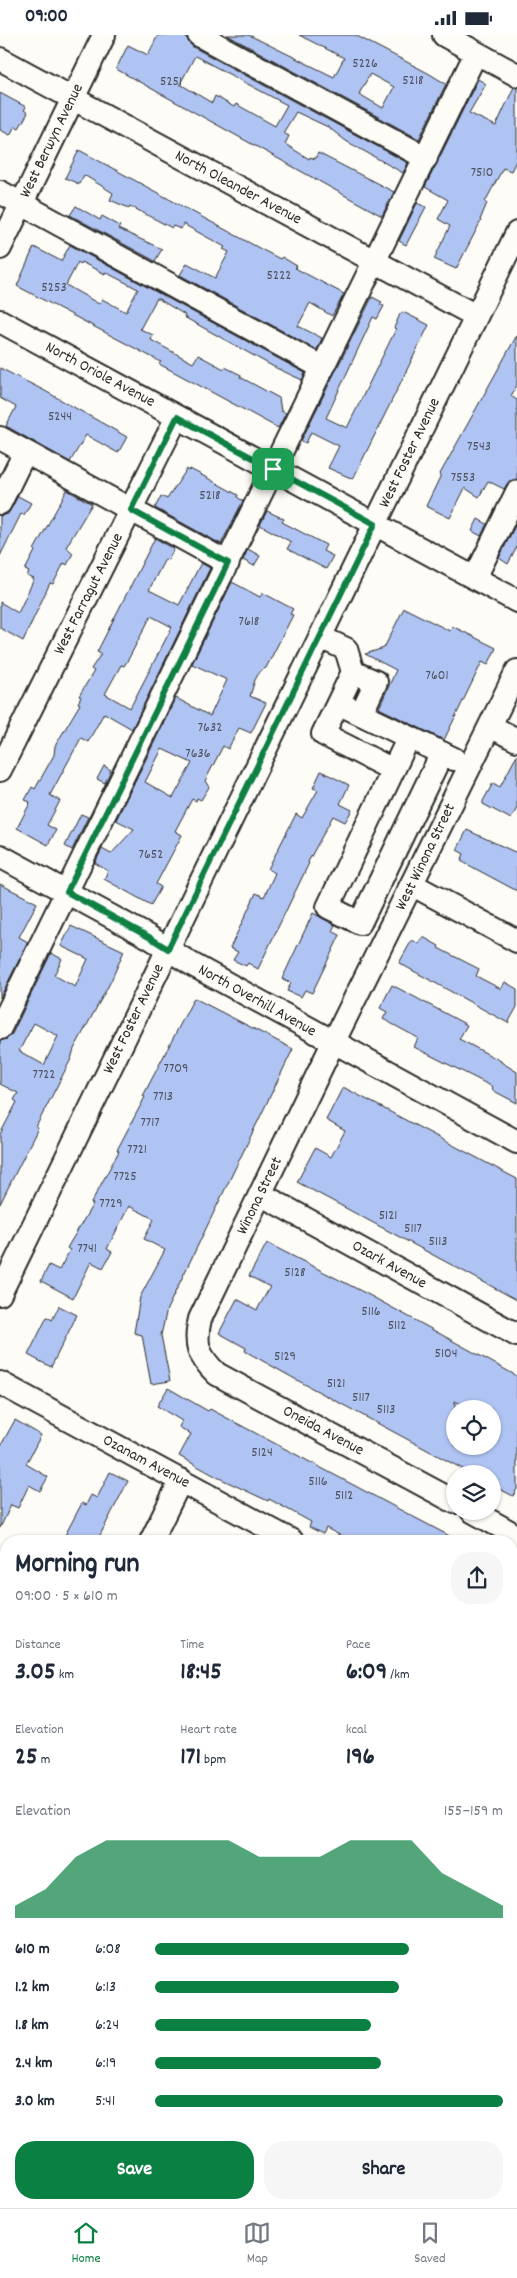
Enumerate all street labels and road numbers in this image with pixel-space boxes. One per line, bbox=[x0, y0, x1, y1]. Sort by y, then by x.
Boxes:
street label: West Berwyn Avenue bbox=[14, 80, 90, 202]
street label: North Oleander Avenue bbox=[170, 145, 306, 231]
street label: North Oriole Avenue bbox=[41, 336, 159, 414]
street label: West Foster Avenue bbox=[373, 394, 447, 512]
street label: West Farragut Avenue bbox=[48, 529, 130, 659]
street label: West Winona Street bbox=[390, 799, 462, 914]
street label: North Overhill Avenue bbox=[194, 959, 320, 1043]
street label: West Foster Avenue bbox=[97, 960, 171, 1078]
street label: Winona Street bbox=[231, 1153, 289, 1239]
street label: Ozark Avenue bbox=[347, 1235, 431, 1295]
street label: Oneida Avenue bbox=[278, 1400, 368, 1462]
street label: Ozanam Avenue bbox=[98, 1429, 194, 1495]

